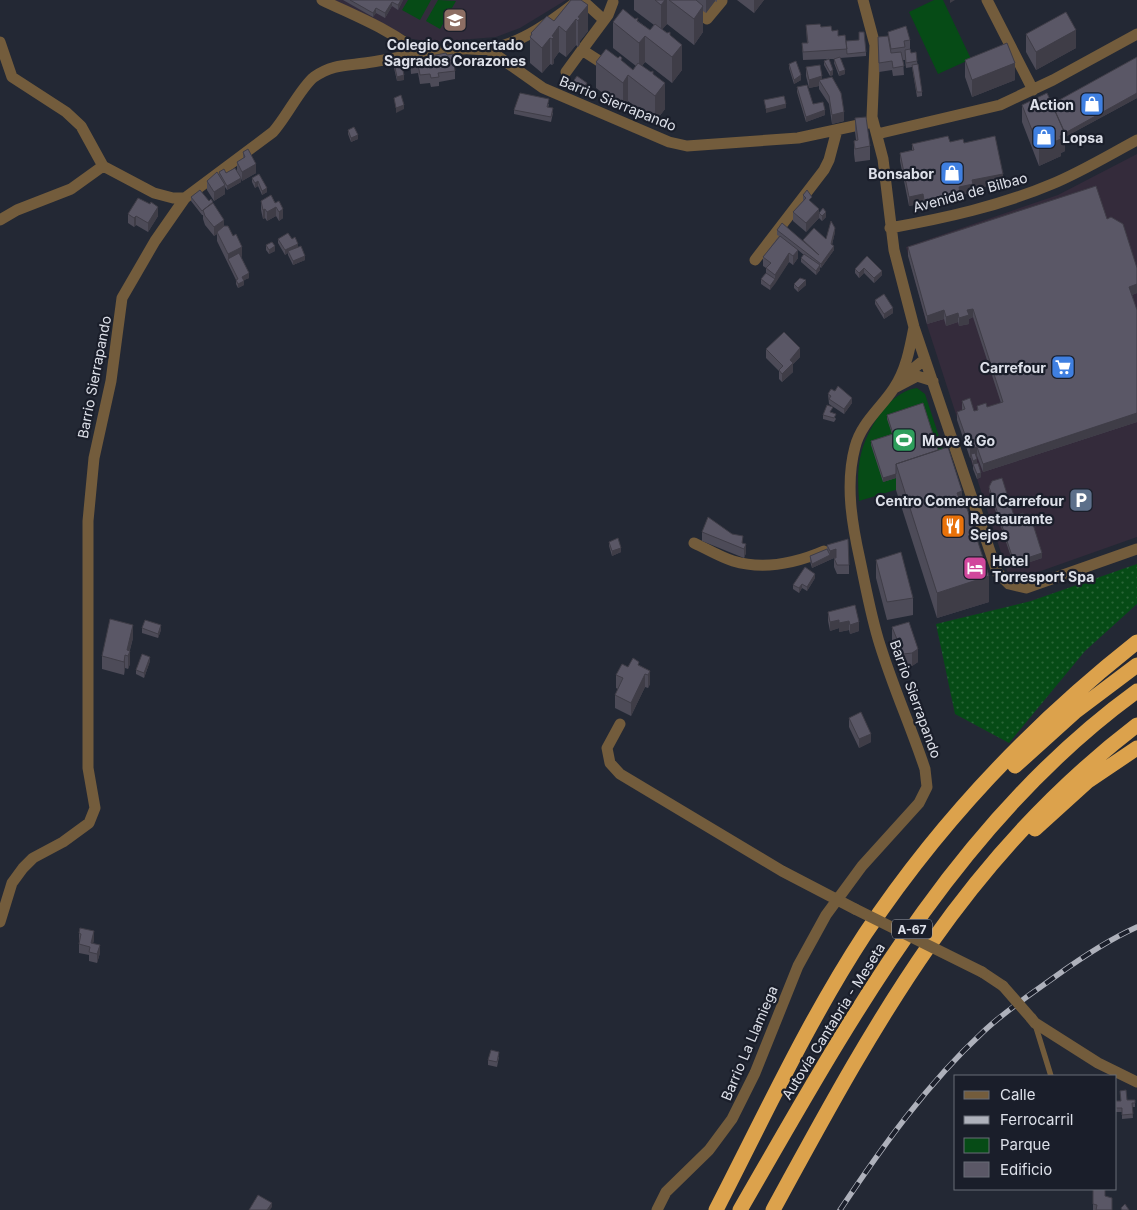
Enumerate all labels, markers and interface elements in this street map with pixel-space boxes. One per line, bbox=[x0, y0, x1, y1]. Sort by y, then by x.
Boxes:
school or university icon: Colegio Concertado Sagrados Corazones bbox=[442, 7, 468, 33]
place label: Colegio Concertado Sagrados Corazones bbox=[384, 36, 526, 69]
street label: Barrio Sierrapando bbox=[557, 72, 679, 134]
shop icon: Action bbox=[1079, 91, 1105, 117]
place label: Action bbox=[1029, 96, 1074, 113]
shop icon: Lopsa bbox=[1031, 124, 1057, 150]
place label: Lopsa bbox=[1062, 129, 1103, 146]
shop icon: Bonsabor bbox=[939, 160, 965, 186]
place label: Bonsabor bbox=[868, 165, 934, 182]
street label: Avenida de Bilbao bbox=[911, 169, 1029, 215]
street label: Barrio Sierrapando bbox=[74, 314, 114, 440]
supermarket icon: Carrefour bbox=[1050, 354, 1076, 380]
place label: Carrefour bbox=[980, 359, 1046, 376]
sports icon: Move & Go bbox=[891, 427, 917, 453]
place label: Move & Go bbox=[922, 432, 995, 449]
parking icon: Centro Comercial Carrefour bbox=[1068, 487, 1094, 513]
place label: Centro Comercial Carrefour bbox=[875, 492, 1064, 509]
place label: Restaurante Sejos bbox=[970, 510, 1053, 543]
restaurant icon: Restaurante Sejos bbox=[940, 513, 966, 539]
place label: Hotel Torresport Spa bbox=[992, 552, 1094, 585]
hotel icon: Hotel Torresport Spa bbox=[962, 555, 988, 581]
street label: Barrio Sierrapando bbox=[887, 638, 945, 760]
road number: A-67 bbox=[892, 920, 932, 939]
street label: Autovía Cantabria - Meseta bbox=[778, 940, 888, 1102]
street label: Barrio La Llamiega bbox=[717, 983, 781, 1103]
legend bbox=[954, 1075, 1117, 1190]
text: Calle bbox=[1000, 1085, 1035, 1104]
text: Ferrocarril bbox=[1000, 1110, 1073, 1129]
text: Parque bbox=[1000, 1135, 1050, 1154]
text: Edificio bbox=[1000, 1160, 1052, 1179]

